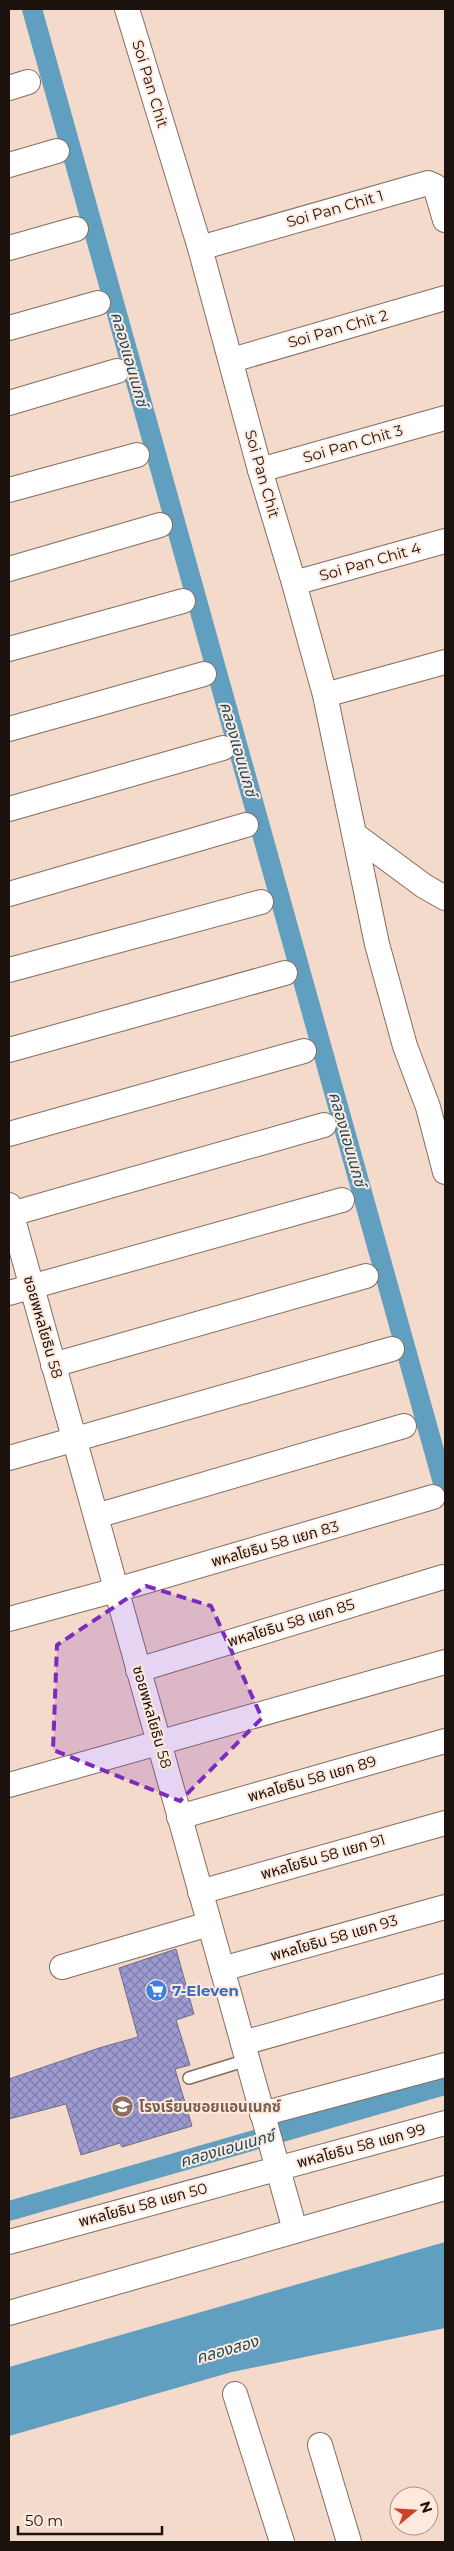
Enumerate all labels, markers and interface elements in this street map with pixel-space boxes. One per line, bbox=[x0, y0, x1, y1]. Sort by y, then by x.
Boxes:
street label: Soi Pan Chit bbox=[128, 38, 173, 130]
street label: Soi Pan Chit 1 bbox=[284, 186, 386, 231]
street label: Soi Pan Chit 2 bbox=[286, 305, 390, 352]
water label: คลองแอนเนกซ์ bbox=[107, 310, 153, 412]
street label: Soi Pan Chit 3 bbox=[301, 420, 405, 467]
street label: Soi Pan Chit bbox=[241, 428, 284, 520]
street label: Soi Pan Chit 4 bbox=[317, 538, 423, 585]
water label: คลองแอนเนกซ์ bbox=[216, 700, 262, 802]
water label: คลองแอนเนกซ์ bbox=[325, 1090, 371, 1192]
street label: ซอยพหลโยธิน 58 bbox=[20, 1273, 67, 1380]
street label: พหลโยธิน 58 แยก 83 bbox=[209, 1516, 341, 1571]
street label: พหลโยธิน 58 แยก 85 bbox=[225, 1594, 357, 1651]
street label: ซอยพหลโยธิน 58 bbox=[129, 1663, 176, 1770]
street label: พหลโยธิน 58 แยก 89 bbox=[245, 1751, 378, 1806]
street label: พหลโยธิน 58 แยก 91 bbox=[258, 1830, 387, 1883]
street label: พหลโยธิน 58 แยก 93 bbox=[268, 1910, 400, 1965]
supermarket icon: 7-Eleven bbox=[144, 1979, 168, 2003]
place label: 7-Eleven bbox=[172, 1981, 239, 2000]
school or university icon: โรงเรียนซอยแอนเนกซ์ bbox=[111, 2095, 135, 2119]
place label: โรงเรียนซอยแอนเนกซ์ bbox=[139, 2097, 281, 2116]
street label: พหลโยธิน 58 แยก 99 bbox=[294, 2119, 427, 2172]
water label: คลองแอนเนกซ์ bbox=[178, 2125, 280, 2171]
street label: พหลโยธิน 58 แยก 50 bbox=[76, 2178, 209, 2231]
water label: คลองสอง bbox=[194, 2331, 262, 2367]
north arrow bbox=[389, 2486, 439, 2536]
text: N bbox=[416, 2499, 437, 2515]
scale bar bbox=[18, 2504, 161, 2536]
text: 50 m bbox=[25, 2511, 63, 2530]

